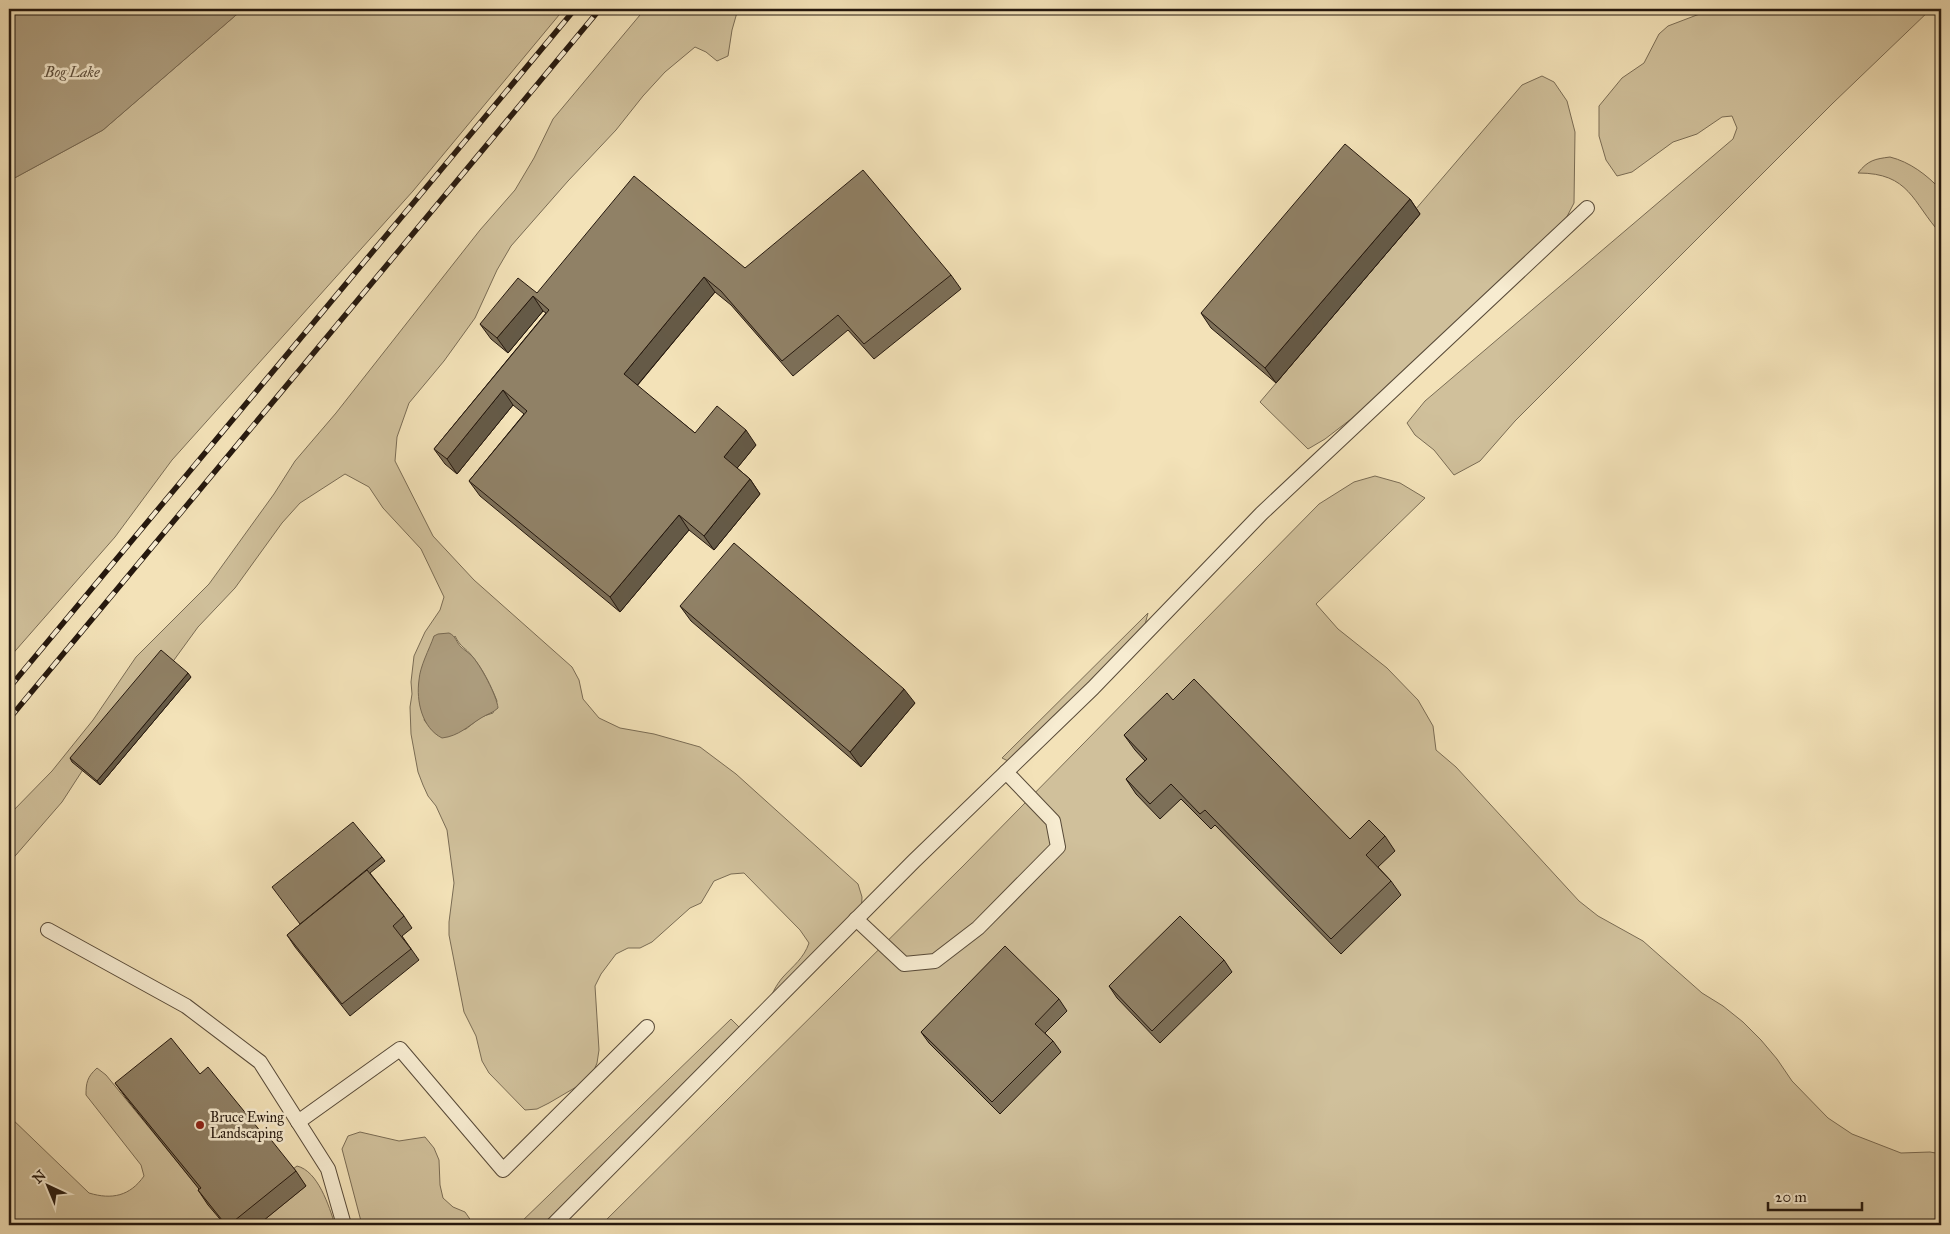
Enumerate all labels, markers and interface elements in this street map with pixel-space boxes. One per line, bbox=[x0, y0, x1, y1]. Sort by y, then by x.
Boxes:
water label: Bog Lake bbox=[43, 63, 100, 81]
place label: Bruce Ewing Landscaping bbox=[210, 1109, 284, 1142]
marker: Bruce Ewing Landscaping bbox=[194, 1119, 206, 1131]
north arrow bbox=[22, 1162, 72, 1212]
text: N bbox=[29, 1167, 50, 1187]
scale bar bbox=[1768, 1179, 1861, 1211]
text: 20 m bbox=[1775, 1188, 1807, 1206]

